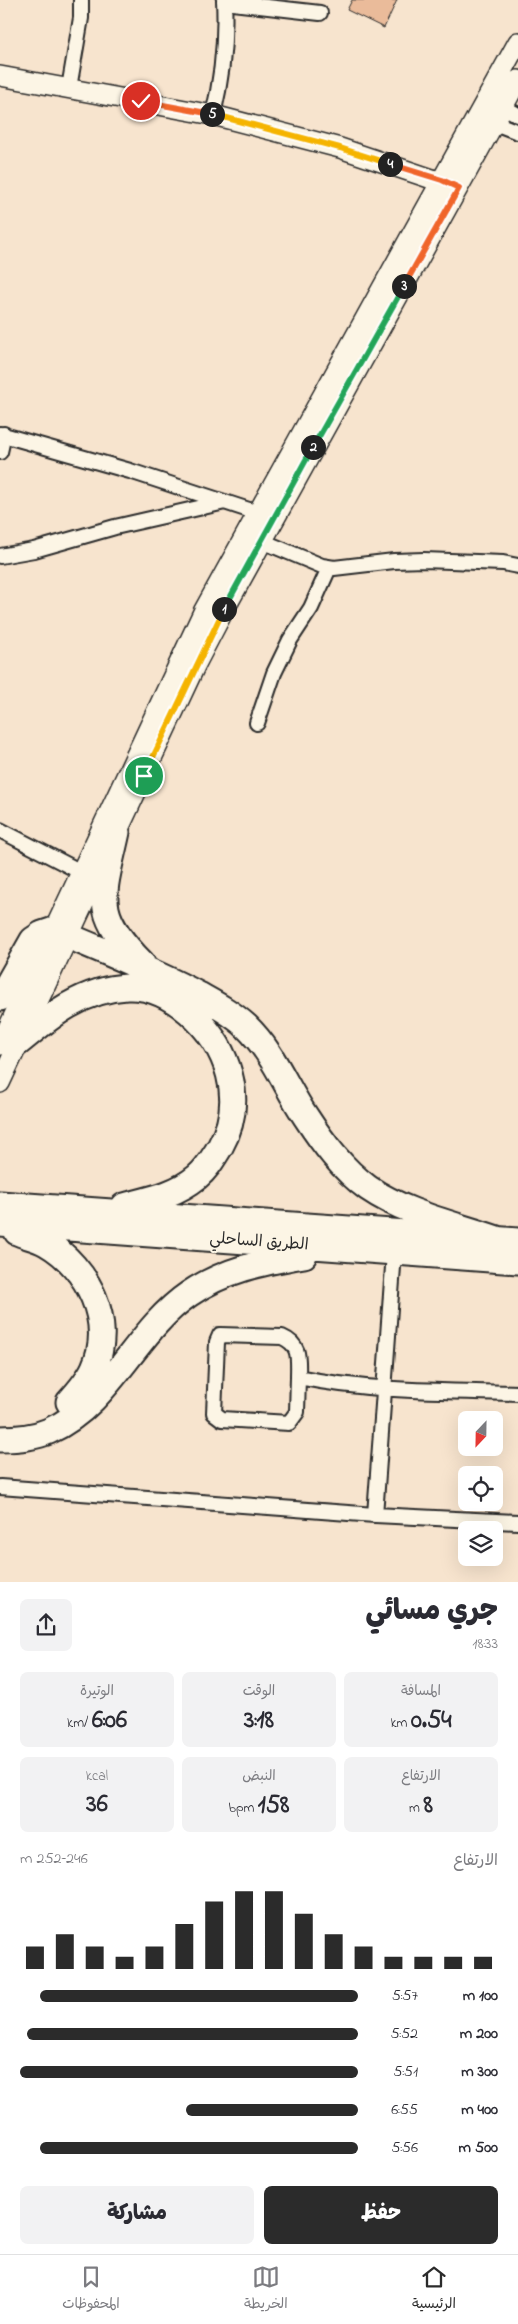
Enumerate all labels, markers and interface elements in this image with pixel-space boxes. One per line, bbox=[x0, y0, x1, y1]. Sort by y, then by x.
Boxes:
pin bbox=[120, 80, 162, 122]
icon: check bbox=[127, 87, 155, 115]
pin: 5 bbox=[200, 102, 224, 126]
text: 5 bbox=[208, 104, 217, 125]
pin: 4 bbox=[378, 152, 402, 176]
text: 4 bbox=[388, 154, 393, 175]
pin: 3 bbox=[392, 274, 416, 298]
text: 3 bbox=[402, 276, 407, 297]
pin: 2 bbox=[300, 434, 326, 460]
text: 2 bbox=[310, 437, 317, 458]
pin: 1 bbox=[212, 596, 236, 622]
text: 1 bbox=[222, 599, 227, 620]
pin bbox=[123, 755, 165, 797]
icon: arrive bbox=[130, 762, 158, 790]
street label: الطريق الساحلي bbox=[209, 1227, 309, 1258]
north arrow bbox=[458, 1411, 502, 1456]
map controls bbox=[458, 1411, 503, 1566]
button: locate bbox=[458, 1466, 503, 1511]
button: layers bbox=[458, 1521, 503, 1566]
text: جري مسائي bbox=[365, 1592, 498, 1633]
button: share bbox=[20, 1599, 72, 1651]
text: 18:33 bbox=[472, 1632, 498, 1656]
text: الوتيرة bbox=[80, 1681, 114, 1702]
text: الوقت bbox=[243, 1681, 275, 1702]
text: المسافة bbox=[401, 1681, 441, 1702]
text: 6:06 bbox=[92, 1703, 127, 1739]
text: 3:18 bbox=[244, 1703, 274, 1739]
text: 0.54 bbox=[411, 1703, 452, 1739]
text: /km bbox=[67, 1713, 92, 1734]
text: km bbox=[390, 1713, 411, 1734]
text: kcal bbox=[86, 1766, 108, 1787]
text: النبض bbox=[242, 1766, 276, 1787]
text: الارتفاع bbox=[401, 1766, 441, 1787]
text: 36 bbox=[86, 1787, 108, 1823]
text: 158 bbox=[258, 1788, 290, 1824]
text: 8 bbox=[423, 1788, 433, 1824]
text: bpm bbox=[228, 1798, 258, 1819]
text: m bbox=[409, 1798, 423, 1819]
text: 246–252 m bbox=[20, 1847, 88, 1871]
text: الارتفاع bbox=[453, 1849, 498, 1873]
text: 5:57 bbox=[392, 1984, 418, 2008]
text: 100 m bbox=[463, 1984, 498, 2008]
text: 5:52 bbox=[390, 2022, 418, 2046]
text: 200 m bbox=[460, 2022, 498, 2046]
text: 5:51 bbox=[393, 2060, 418, 2084]
text: 300 m bbox=[461, 2060, 498, 2084]
text: 6:55 bbox=[391, 2098, 418, 2122]
text: 400 m bbox=[461, 2098, 498, 2122]
text: 5:56 bbox=[391, 2136, 418, 2160]
text: 500 m bbox=[459, 2136, 498, 2160]
button: مشاركة bbox=[20, 2186, 254, 2244]
button: حفظ bbox=[264, 2186, 498, 2244]
tab: المحفوظات bbox=[62, 2263, 120, 2316]
tab: الخريطة bbox=[244, 2263, 288, 2316]
tab: الرئيسية bbox=[412, 2263, 456, 2316]

